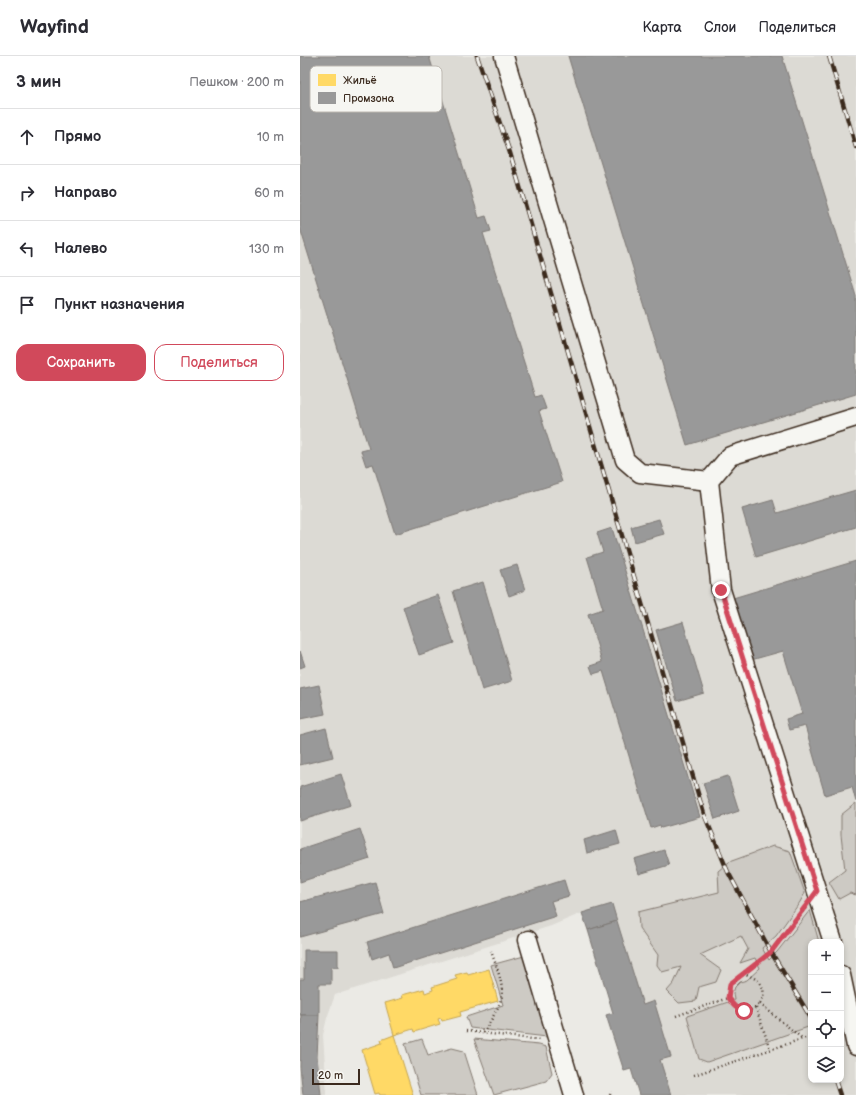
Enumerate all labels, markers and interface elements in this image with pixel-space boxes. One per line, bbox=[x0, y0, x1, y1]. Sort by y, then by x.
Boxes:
text: Wayfind bbox=[20, 16, 89, 39]
text: Карта bbox=[642, 19, 682, 36]
text: Слои bbox=[704, 19, 736, 36]
text: Поделиться bbox=[758, 19, 836, 36]
legend bbox=[310, 66, 442, 112]
text: 3 мин bbox=[16, 72, 61, 92]
text: Пешком · 200 m bbox=[189, 74, 284, 90]
text: Жильё bbox=[343, 74, 377, 87]
text: Промзона bbox=[343, 92, 395, 105]
icon: ahead bbox=[16, 126, 38, 148]
text: Прямо bbox=[54, 127, 101, 146]
text: 10 m bbox=[257, 129, 284, 145]
icon: right bbox=[16, 182, 38, 204]
text: Направо bbox=[54, 183, 117, 202]
text: 60 m bbox=[254, 185, 284, 201]
icon: left bbox=[16, 238, 38, 260]
text: Налево bbox=[54, 239, 107, 258]
text: 130 m bbox=[249, 241, 284, 257]
icon: arrive bbox=[16, 294, 38, 316]
text: Пункт назначения bbox=[54, 295, 185, 314]
button: Сохранить bbox=[16, 344, 146, 381]
button: Поделиться bbox=[154, 344, 284, 381]
route end bbox=[712, 581, 730, 599]
map controls bbox=[808, 939, 844, 1083]
button: + bbox=[808, 939, 844, 975]
button: − bbox=[808, 975, 844, 1011]
route start bbox=[735, 1002, 753, 1020]
button: locate bbox=[808, 1011, 844, 1047]
button: layers bbox=[808, 1047, 844, 1083]
scale bar bbox=[312, 1067, 360, 1086]
text: 20 m bbox=[318, 1069, 343, 1082]

